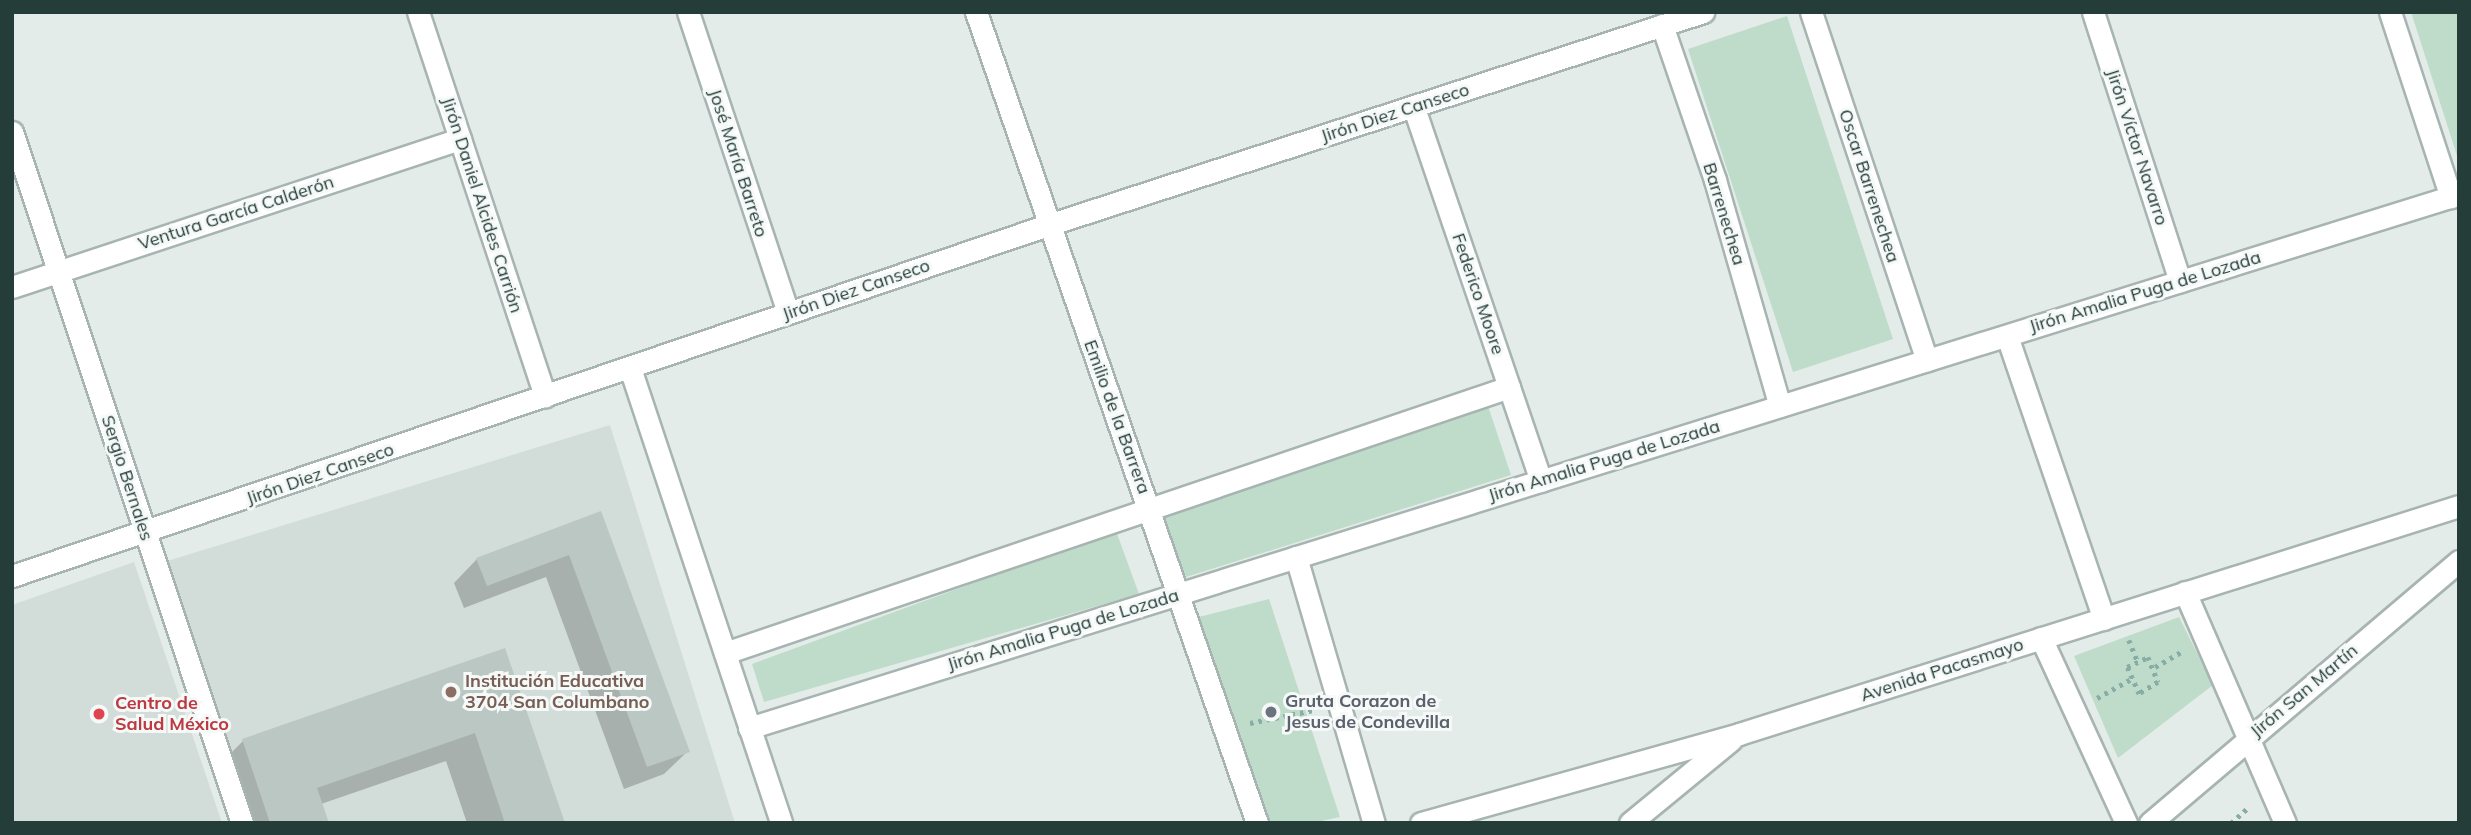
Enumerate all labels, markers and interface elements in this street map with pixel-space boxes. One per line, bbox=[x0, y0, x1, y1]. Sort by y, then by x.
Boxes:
street label: Jirón Víctor Navarro bbox=[2102, 66, 2172, 228]
street label: Jirón Diez Canseco bbox=[1318, 79, 1472, 147]
street label: José María Barreto bbox=[704, 86, 772, 240]
street label: Jirón Daniel Alcides Carrión bbox=[437, 94, 527, 316]
street label: Oscar Barrenechea bbox=[1834, 107, 1904, 265]
street label: Barrenechea bbox=[1698, 160, 1750, 268]
street label: Ventura García Calderón bbox=[135, 171, 337, 255]
street label: Federico Moore bbox=[1447, 230, 1509, 358]
street label: Jirón Amalia Puga de Lozada bbox=[2027, 246, 2263, 338]
street label: Jirón Diez Canseco bbox=[779, 255, 933, 325]
street label: Emilio de la Barrera bbox=[1079, 337, 1155, 497]
street label: Sergio Bernales bbox=[97, 413, 157, 543]
street label: Jirón Amalia Puga de Lozada bbox=[1486, 415, 1722, 507]
street label: Jirón Diez Canseco bbox=[243, 439, 397, 509]
street label: Jirón Amalia Puga de Lozada bbox=[945, 584, 1181, 676]
street label: Avenida Pacasmayo bbox=[1858, 633, 2026, 707]
street label: Jirón San Martín bbox=[2246, 640, 2362, 742]
place label: Institución Educativa 3704 San Columbano bbox=[465, 671, 649, 714]
marker: Institución Educativa 3704 San Columbano bbox=[443, 684, 459, 700]
place label: Gruta Corazon de Jesus de Condevilla bbox=[1285, 691, 1450, 734]
place label: Centro de Salud México bbox=[115, 693, 229, 736]
marker: Centro de Salud México bbox=[89, 704, 109, 724]
marker: Gruta Corazon de Jesus de Condevilla bbox=[1263, 704, 1279, 720]

